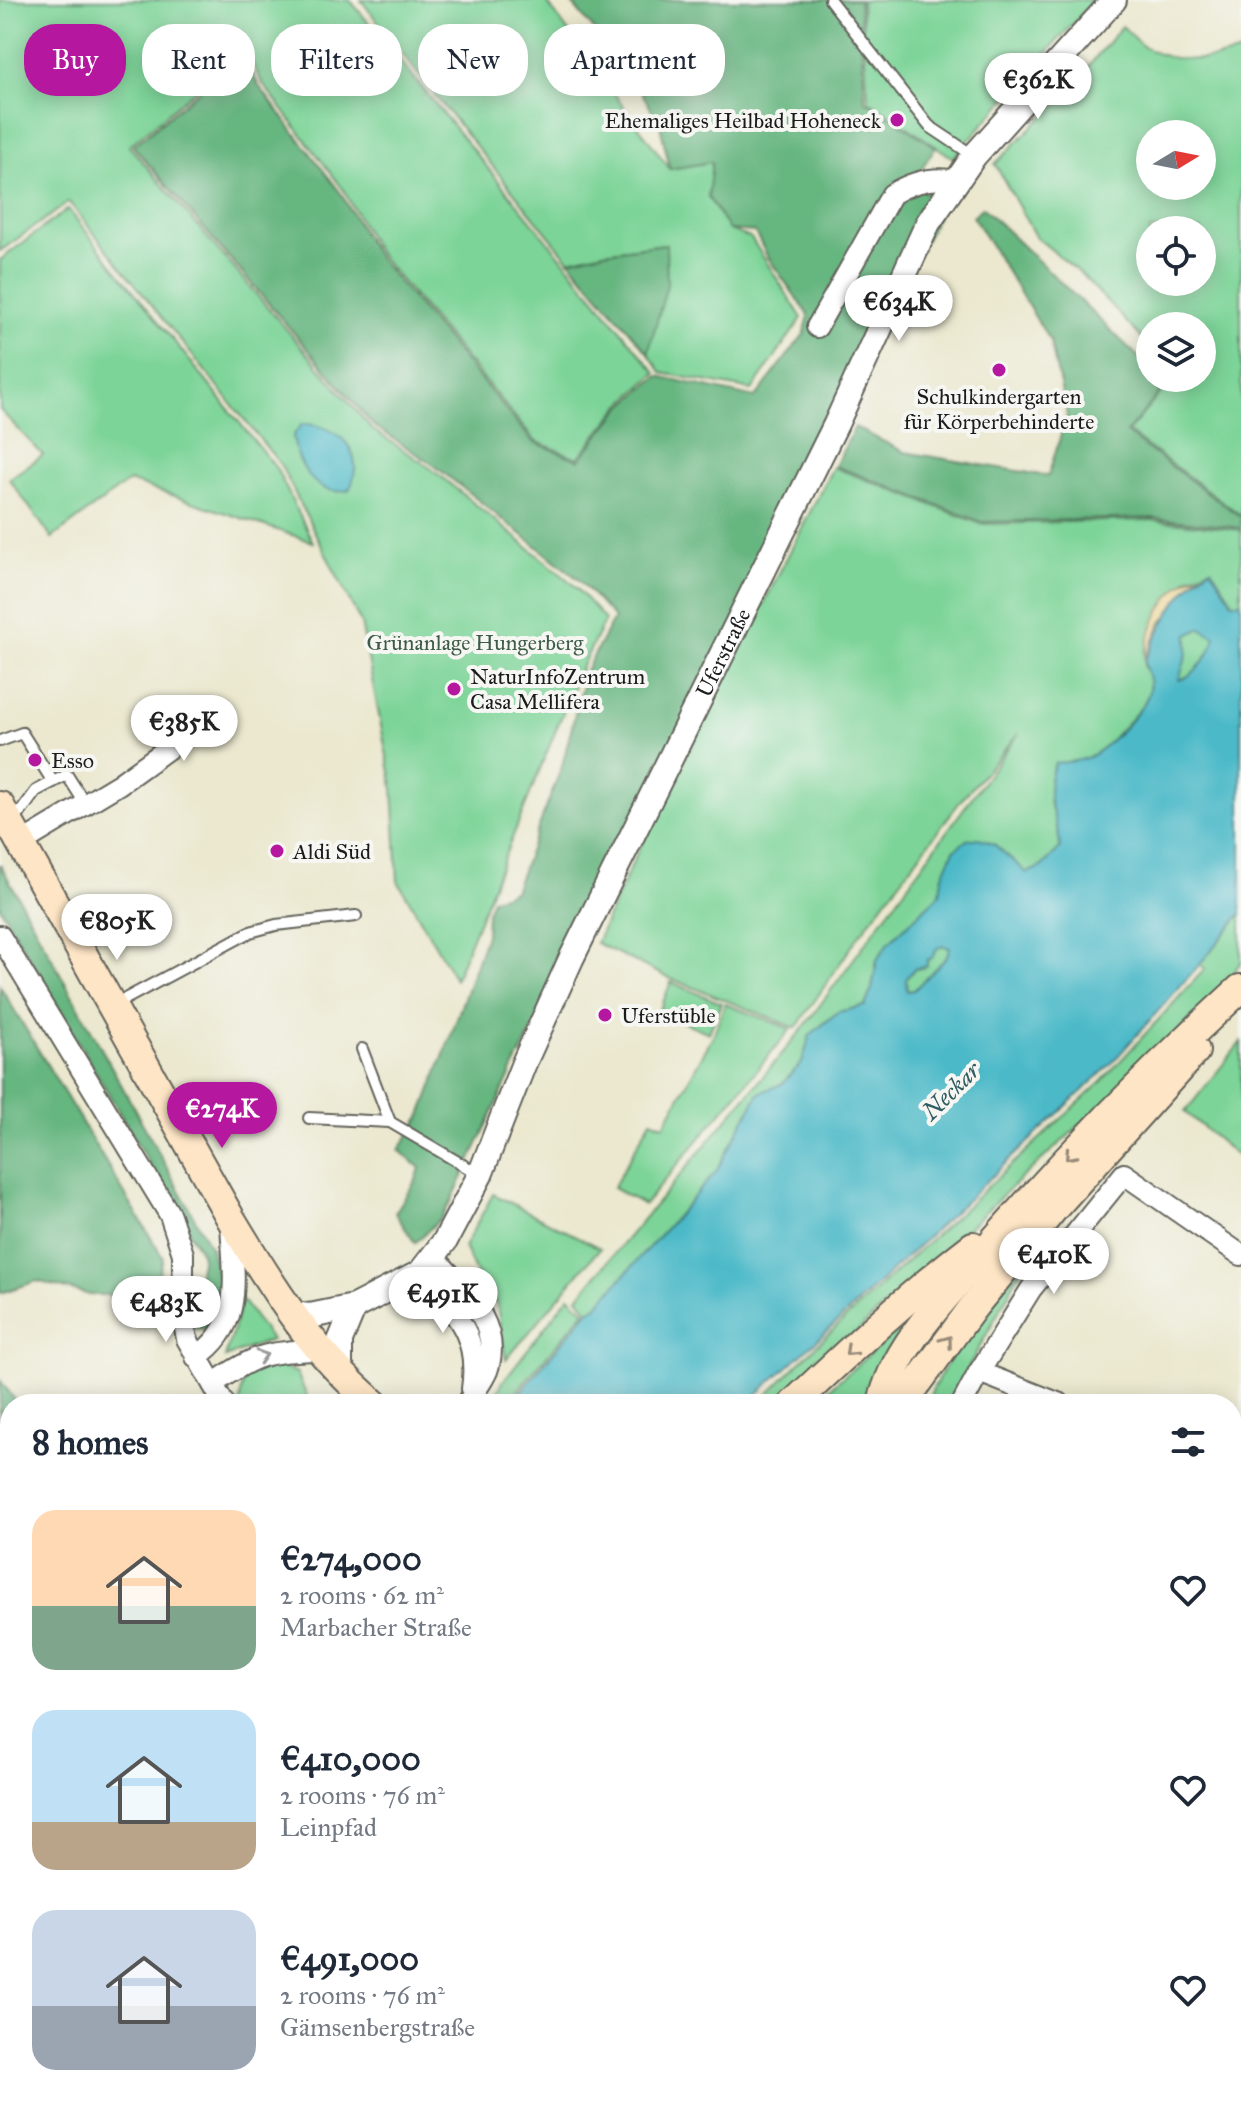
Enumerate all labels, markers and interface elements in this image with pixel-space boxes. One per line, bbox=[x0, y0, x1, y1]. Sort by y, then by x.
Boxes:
chip: Buy bbox=[24, 24, 126, 96]
chip: Rent bbox=[142, 24, 255, 96]
chip: Filters bbox=[271, 24, 402, 96]
chip: New bbox=[418, 24, 528, 96]
chip: Apartment bbox=[544, 24, 725, 96]
pin: €362K bbox=[982, 53, 1094, 121]
text: €362K bbox=[1003, 63, 1073, 95]
place label: Ehemaliges Heilbad Hoheneck bbox=[604, 107, 882, 134]
marker: Ehemaliges Heilbad Hoheneck bbox=[888, 111, 906, 129]
north arrow bbox=[1136, 120, 1216, 200]
map controls bbox=[1136, 120, 1216, 392]
button: locate bbox=[1136, 216, 1216, 296]
pin: €634K bbox=[843, 275, 955, 343]
text: €634K bbox=[863, 285, 935, 317]
button: layers bbox=[1136, 312, 1216, 392]
marker: Schulkindergarten für Körperbehinderte bbox=[990, 361, 1008, 379]
place label: Schulkindergarten für Körperbehinderte bbox=[904, 383, 1094, 435]
street label: Uferstraße bbox=[690, 604, 756, 701]
park label: Grünanlage Hungerberg bbox=[366, 629, 584, 656]
place label: NaturInfoZentrum Casa Mellifera bbox=[470, 663, 646, 715]
marker: NaturInfoZentrum Casa Mellifera bbox=[445, 680, 463, 698]
pin: €385K bbox=[128, 695, 240, 763]
text: €385K bbox=[149, 705, 219, 737]
place label: Esso bbox=[51, 747, 94, 774]
marker: Esso bbox=[26, 751, 44, 769]
place label: Aldi Süd bbox=[292, 838, 371, 865]
marker: Aldi Süd bbox=[268, 842, 286, 860]
pin: €805K bbox=[61, 894, 173, 962]
text: €805K bbox=[79, 904, 155, 936]
place label: Uferstüble bbox=[621, 1002, 716, 1029]
marker: Uferstüble bbox=[596, 1006, 614, 1024]
water label: Neckar bbox=[914, 1054, 988, 1128]
pin: €274K bbox=[166, 1082, 278, 1150]
text: €274K bbox=[185, 1092, 259, 1124]
one-way arrow bbox=[1066, 1145, 1080, 1160]
pin: €410K bbox=[998, 1228, 1110, 1296]
text: €410K bbox=[1017, 1238, 1091, 1270]
pin: €491K bbox=[387, 1267, 499, 1335]
pin: €483K bbox=[110, 1276, 222, 1344]
text: €491K bbox=[407, 1277, 479, 1309]
text: €483K bbox=[130, 1286, 202, 1318]
one-way arrow bbox=[938, 1335, 952, 1350]
one-way arrow bbox=[845, 1341, 859, 1356]
one-way arrow bbox=[254, 1349, 268, 1365]
icon: filters bbox=[1166, 1420, 1210, 1464]
text: 8 homes bbox=[32, 1422, 148, 1463]
text: €274,000 bbox=[280, 1538, 422, 1579]
icon: home bbox=[96, 1542, 192, 1638]
icon: heart bbox=[1166, 1568, 1210, 1612]
text: 2 rooms · 62 m² bbox=[280, 1579, 444, 1611]
text: Marbacher Straße bbox=[280, 1611, 472, 1643]
text: €410,000 bbox=[280, 1738, 421, 1779]
icon: home bbox=[96, 1742, 192, 1838]
icon: heart bbox=[1166, 1768, 1210, 1812]
text: 2 rooms · 76 m² bbox=[280, 1779, 445, 1811]
text: Leinpfad bbox=[280, 1811, 377, 1843]
text: €491,000 bbox=[280, 1938, 419, 1979]
icon: home bbox=[96, 1942, 192, 2038]
icon: heart bbox=[1166, 1968, 1210, 2012]
text: 2 rooms · 76 m² bbox=[280, 1979, 445, 2011]
text: Gämsenbergstraße bbox=[280, 2011, 475, 2043]

